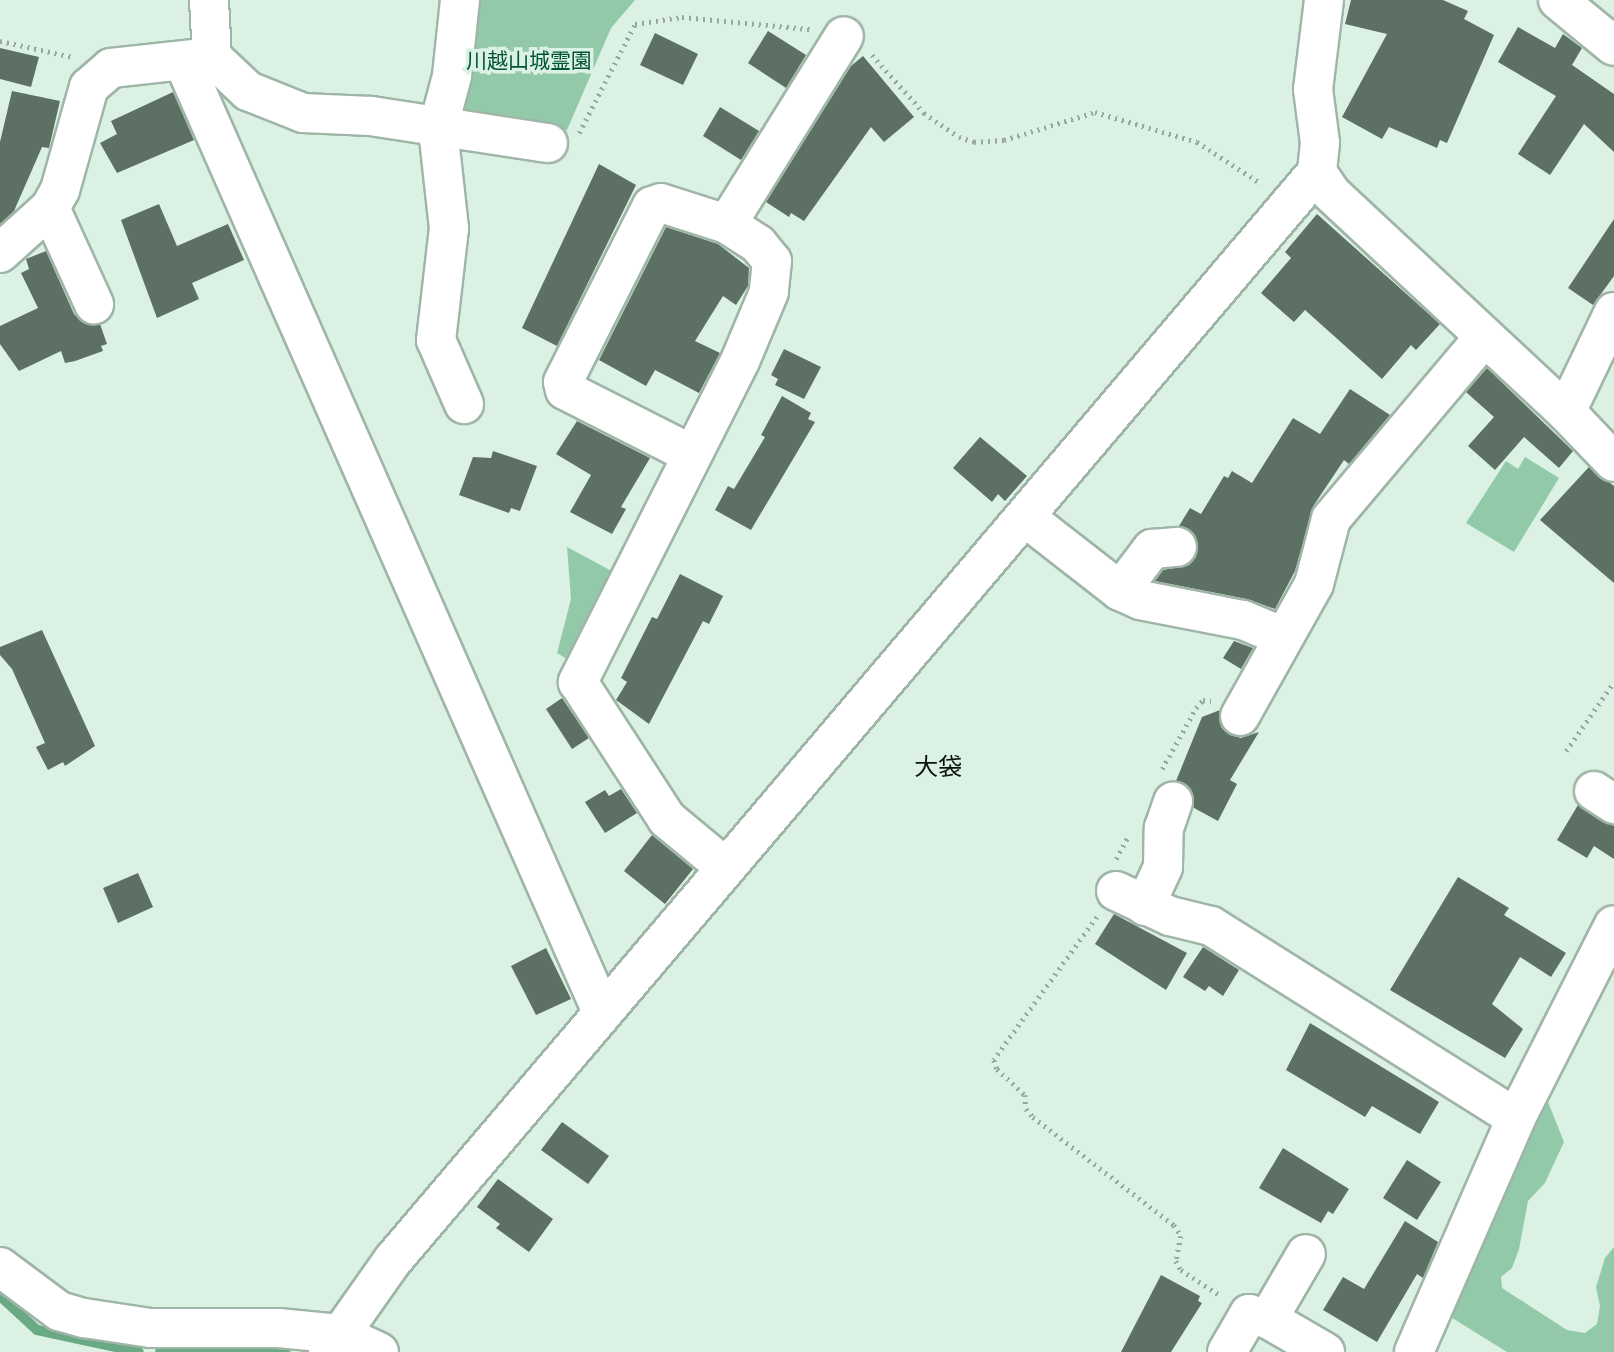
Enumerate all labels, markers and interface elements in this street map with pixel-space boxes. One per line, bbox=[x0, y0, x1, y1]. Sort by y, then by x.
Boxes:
park label: 川越山城霊園 bbox=[466, 48, 592, 74]
district label: 大袋 bbox=[914, 753, 962, 781]

